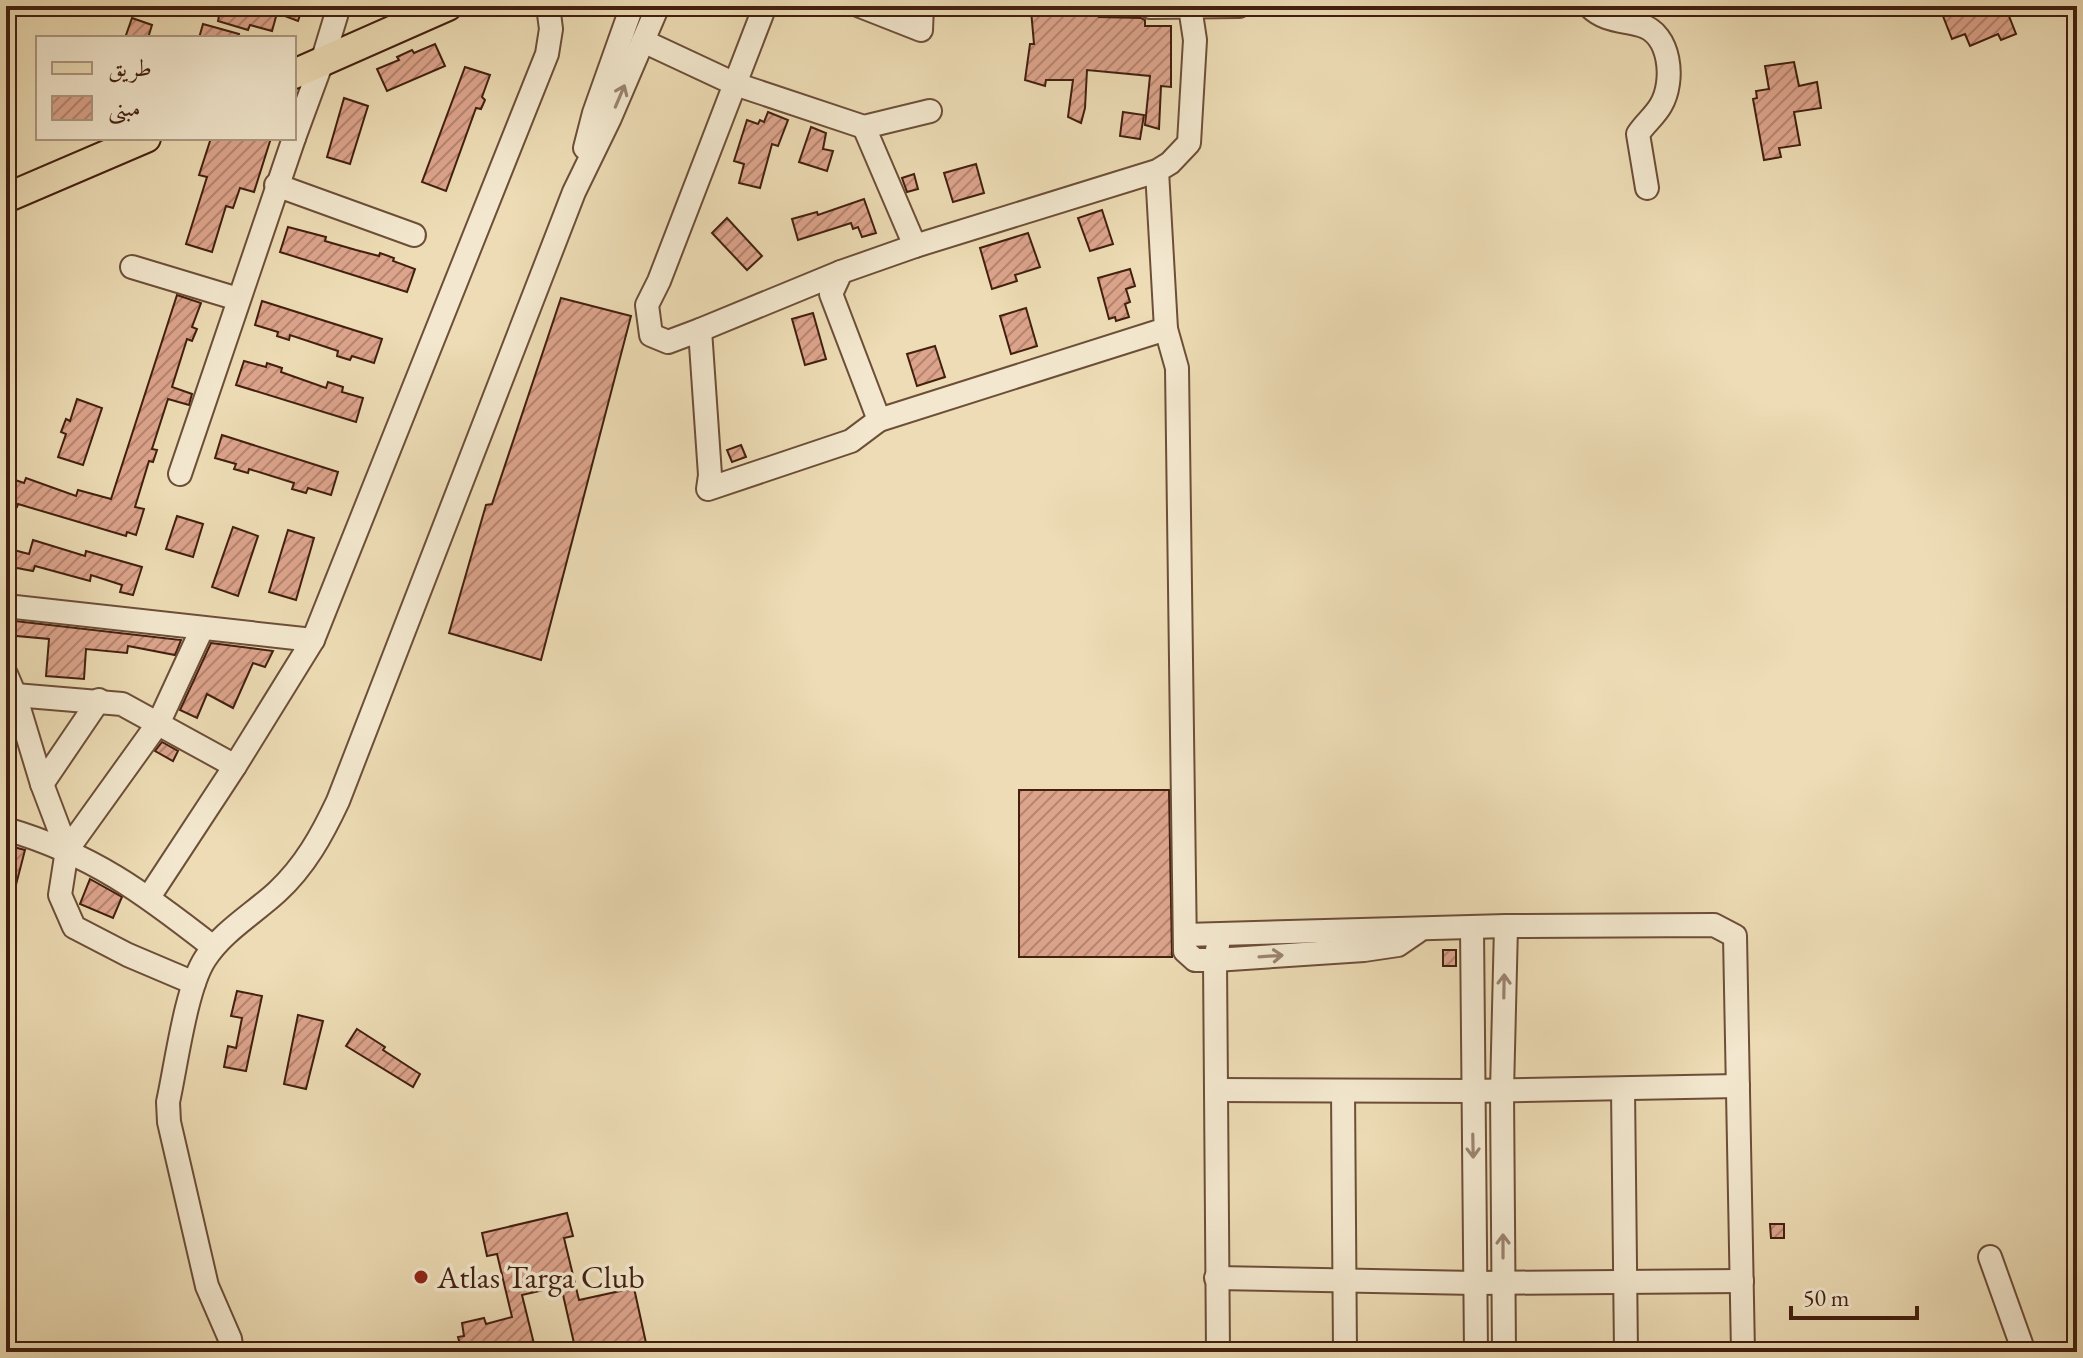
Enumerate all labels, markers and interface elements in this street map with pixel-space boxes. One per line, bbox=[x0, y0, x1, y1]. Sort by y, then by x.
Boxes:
legend bbox=[36, 36, 296, 140]
text: طريق bbox=[108, 52, 152, 83]
one-way arrow bbox=[613, 84, 628, 109]
text: مبنى bbox=[108, 92, 141, 125]
one-way arrow bbox=[1257, 948, 1284, 963]
one-way arrow bbox=[1497, 973, 1512, 1000]
one-way arrow bbox=[1465, 1132, 1481, 1159]
one-way arrow bbox=[1495, 1233, 1511, 1260]
place label: Atlas Targa Club bbox=[436, 1256, 645, 1298]
marker: Atlas Targa Club bbox=[412, 1268, 430, 1286]
scale bar bbox=[1791, 1270, 1917, 1320]
text: 50 m bbox=[1803, 1282, 1850, 1313]

